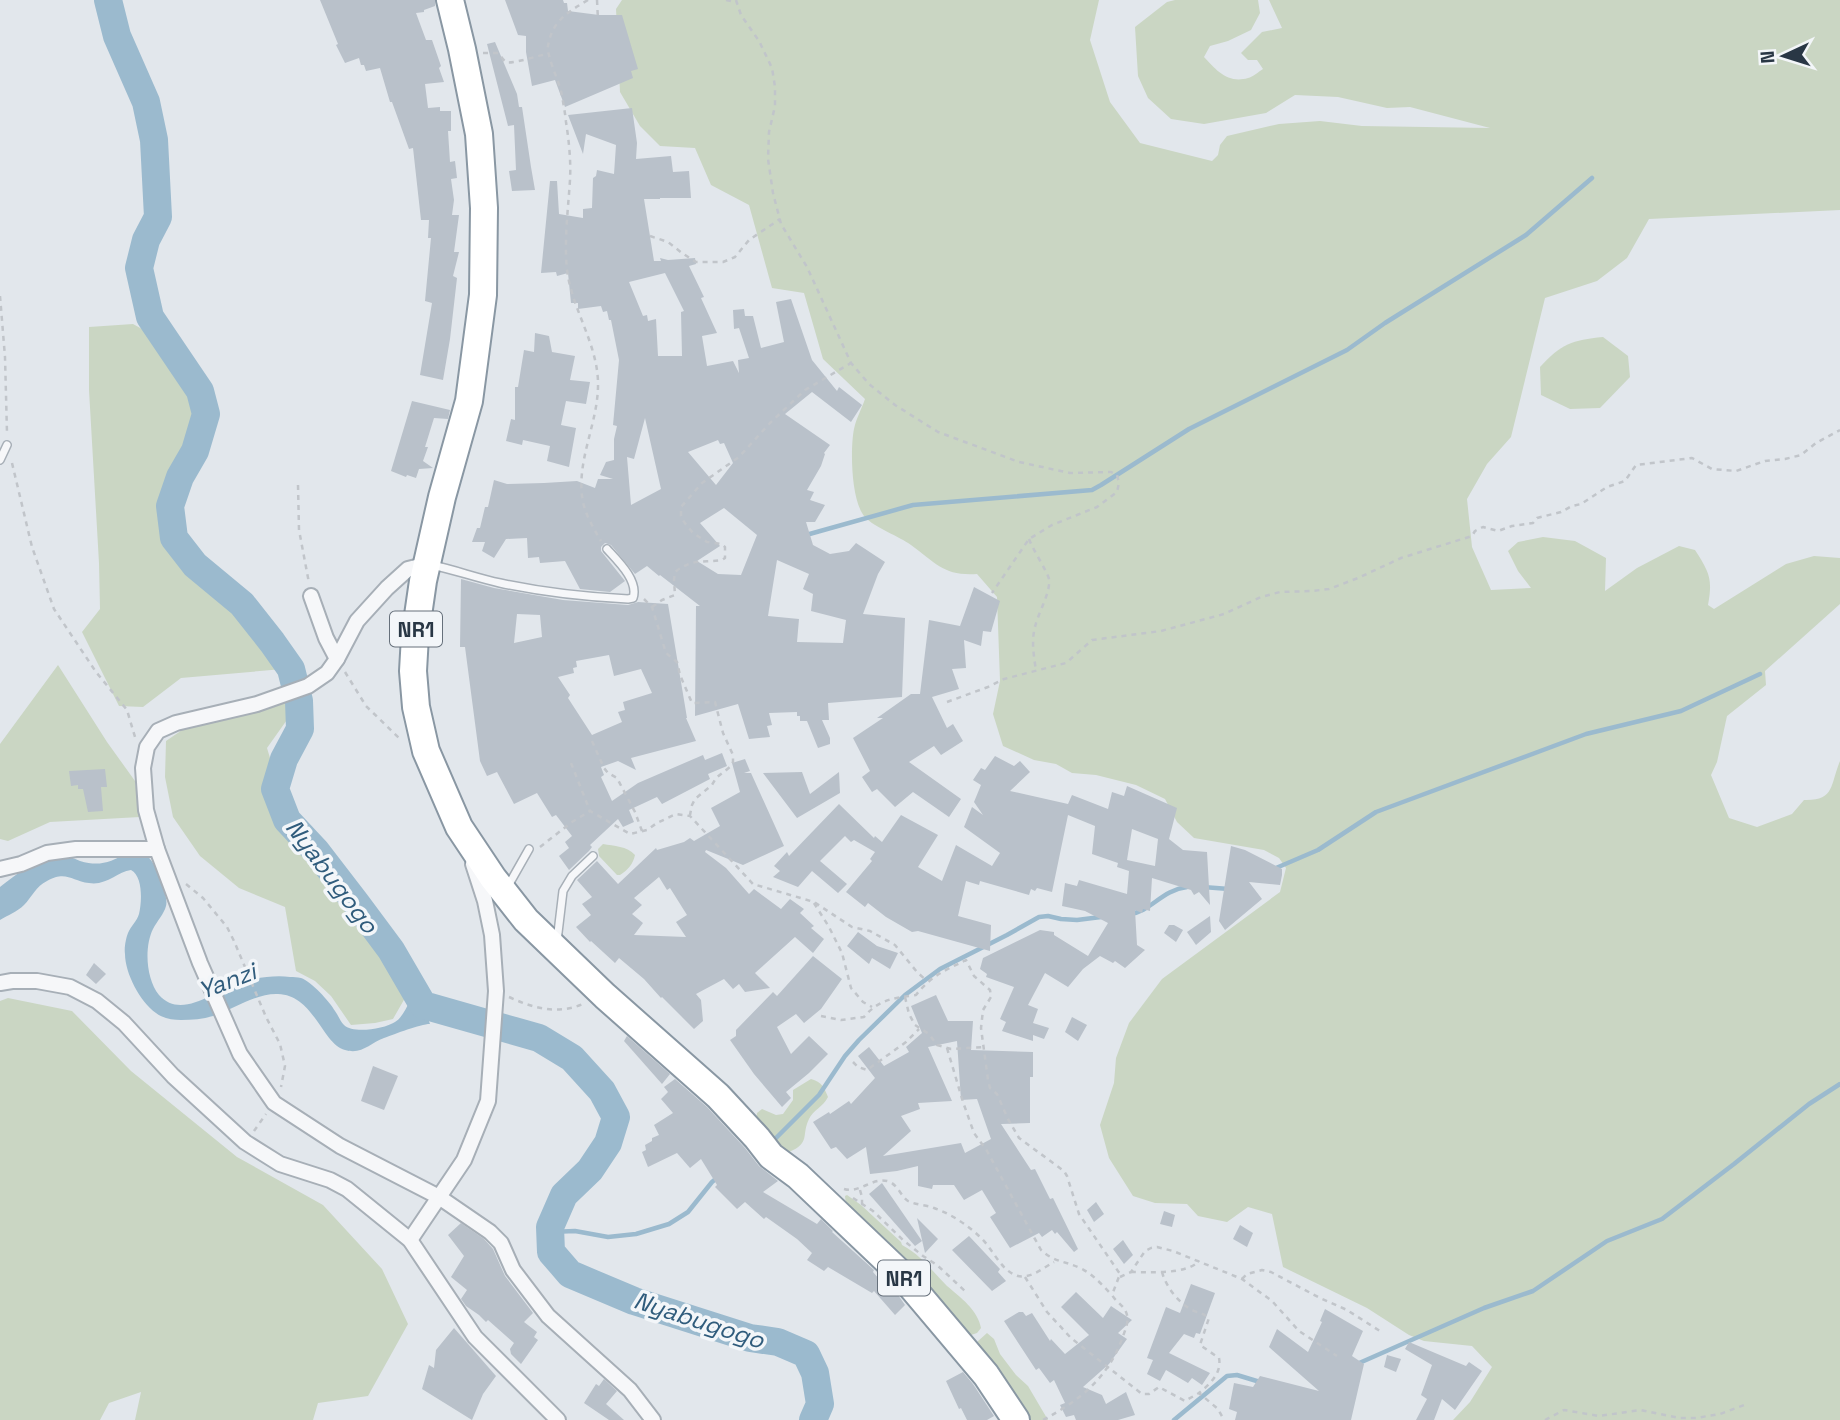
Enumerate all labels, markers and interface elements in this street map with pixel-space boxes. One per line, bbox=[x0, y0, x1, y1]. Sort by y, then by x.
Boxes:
north arrow bbox=[1749, 21, 1819, 91]
text: N bbox=[1755, 50, 1780, 64]
road number: NR1 bbox=[390, 612, 442, 646]
water label: Nyabugogo bbox=[279, 813, 386, 940]
water label: Yanzi bbox=[194, 955, 263, 1006]
road number: NR1 bbox=[878, 1260, 930, 1296]
water label: Nyabugogo bbox=[630, 1284, 769, 1356]

